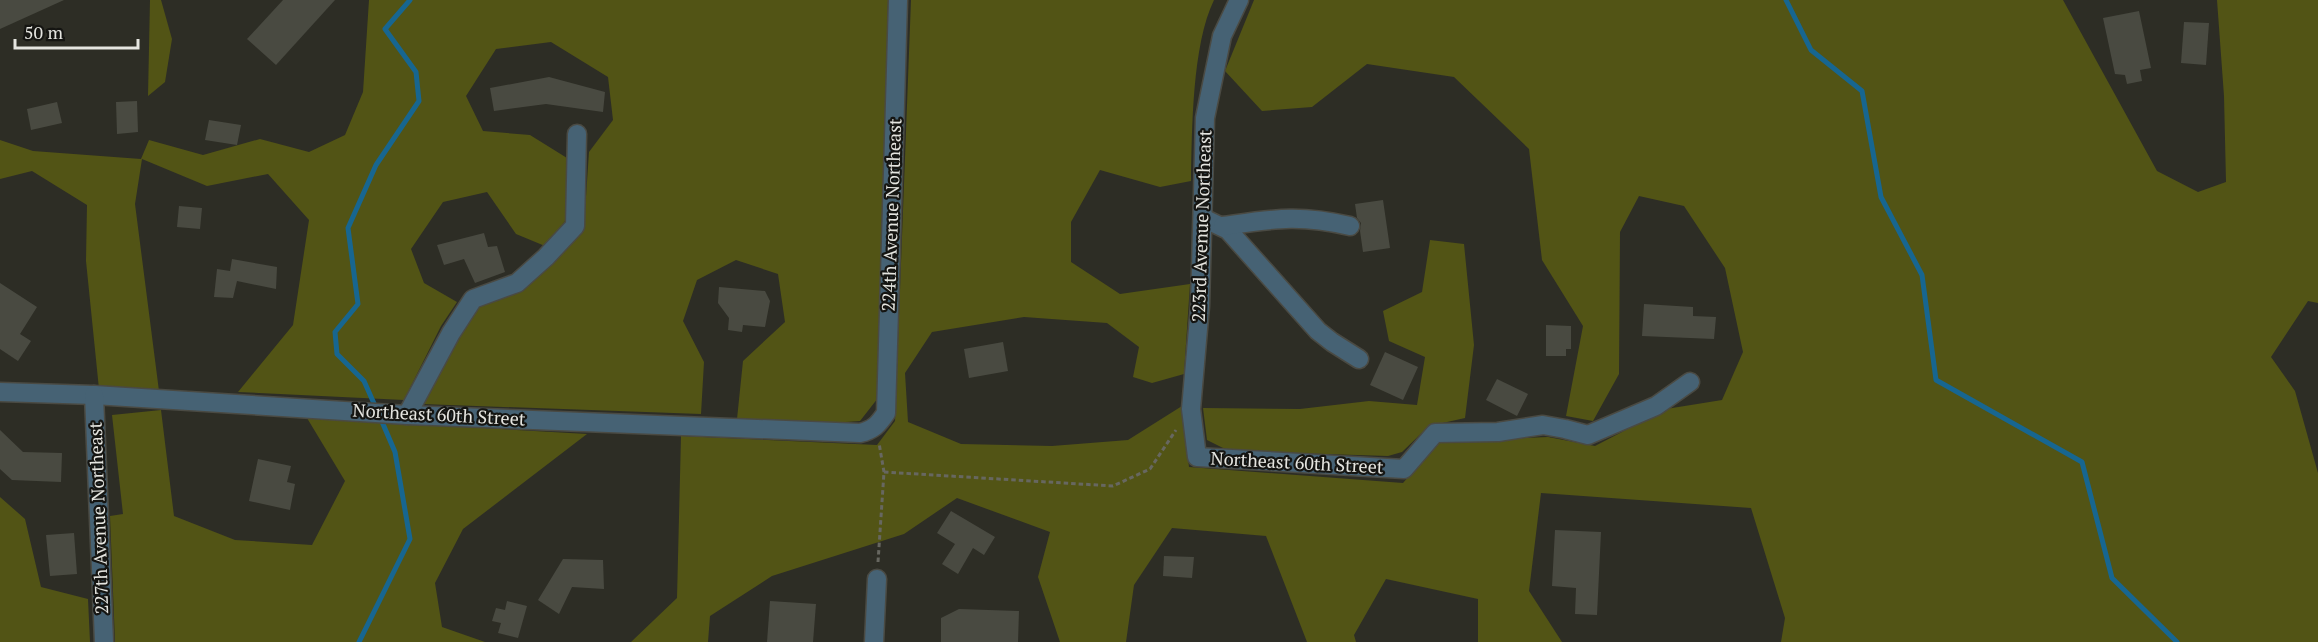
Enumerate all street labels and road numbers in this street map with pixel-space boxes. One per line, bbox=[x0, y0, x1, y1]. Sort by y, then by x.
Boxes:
street label: 224th Avenue Northeast bbox=[876, 118, 906, 312]
street label: 223rd Avenue Northeast bbox=[1186, 129, 1216, 323]
street label: Northeast 60th Street bbox=[352, 397, 526, 431]
street label: 227th Avenue Northeast bbox=[83, 421, 113, 615]
street label: Northeast 60th Street bbox=[1210, 445, 1384, 479]

